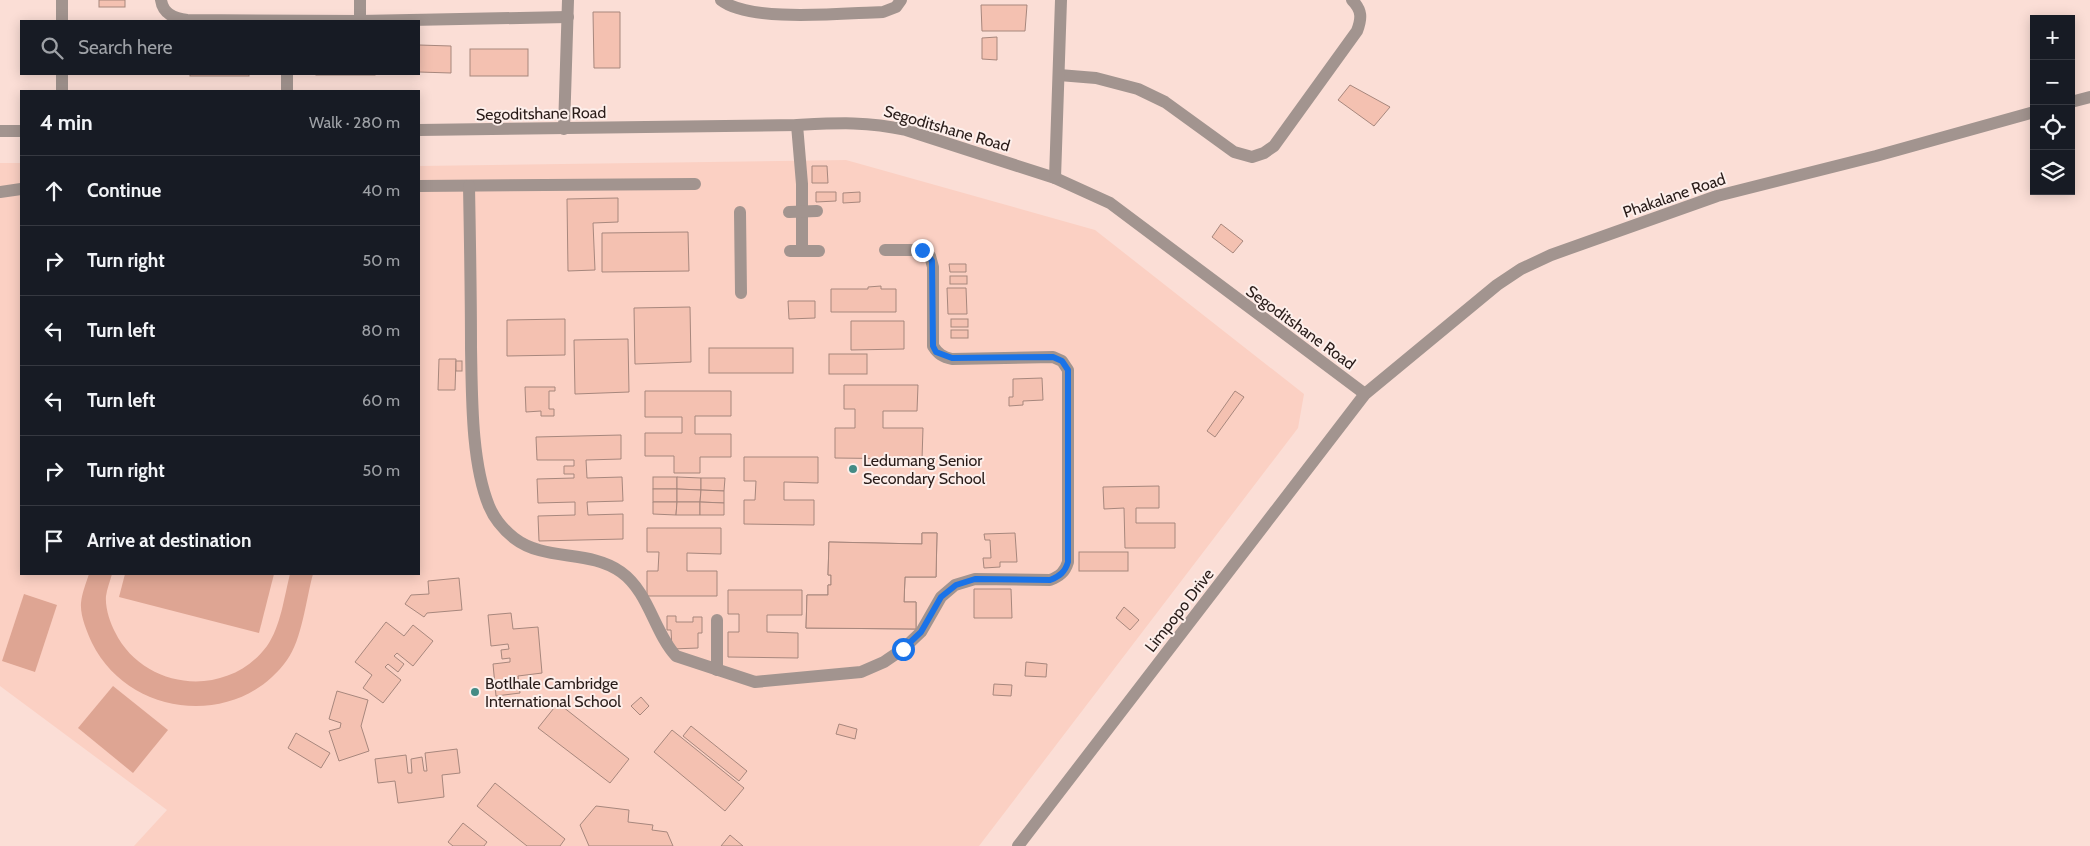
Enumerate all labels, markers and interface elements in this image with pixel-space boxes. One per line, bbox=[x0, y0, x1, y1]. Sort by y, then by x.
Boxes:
map controls bbox=[2030, 15, 2075, 195]
button: + bbox=[2030, 15, 2075, 60]
search box bbox=[20, 20, 420, 75]
icon: search bbox=[38, 34, 66, 62]
text: Search here bbox=[78, 36, 172, 59]
button: − bbox=[2030, 60, 2075, 105]
street label: Segoditshane Road bbox=[882, 101, 1012, 156]
street label: Segoditshane Road bbox=[476, 103, 606, 124]
button: locate bbox=[2030, 105, 2075, 150]
text: 4 min bbox=[40, 110, 93, 135]
text: Walk · 280 m bbox=[309, 113, 400, 132]
button: layers bbox=[2030, 150, 2075, 195]
street label: Phakalane Road bbox=[1620, 169, 1728, 222]
icon: ahead bbox=[40, 177, 68, 205]
text: Continue bbox=[87, 179, 161, 202]
text: 40 m bbox=[362, 181, 400, 200]
route end bbox=[911, 239, 934, 262]
icon: right bbox=[40, 247, 68, 275]
text: Turn right bbox=[87, 249, 165, 272]
text: 50 m bbox=[363, 251, 400, 270]
street label: Segoditshane Road bbox=[1242, 281, 1359, 373]
icon: left bbox=[40, 317, 68, 345]
text: Turn left bbox=[87, 319, 155, 342]
text: 80 m bbox=[362, 321, 400, 340]
icon: left bbox=[40, 387, 68, 415]
text: Turn left bbox=[87, 389, 155, 412]
text: 60 m bbox=[362, 391, 400, 410]
place label: Ledumang Senior Secondary School bbox=[863, 451, 986, 488]
icon: right bbox=[40, 457, 68, 485]
text: Turn right bbox=[87, 459, 165, 482]
text: 50 m bbox=[363, 461, 400, 480]
marker: Ledumang Senior Secondary School bbox=[847, 463, 859, 475]
icon: arrive bbox=[40, 527, 68, 555]
text: Arrive at destination bbox=[87, 529, 251, 552]
street label: Limpopo Drive bbox=[1141, 565, 1218, 656]
route start bbox=[892, 638, 915, 661]
place label: Botlhale Cambridge International School bbox=[485, 674, 621, 711]
marker: Botlhale Cambridge International School bbox=[469, 686, 481, 698]

